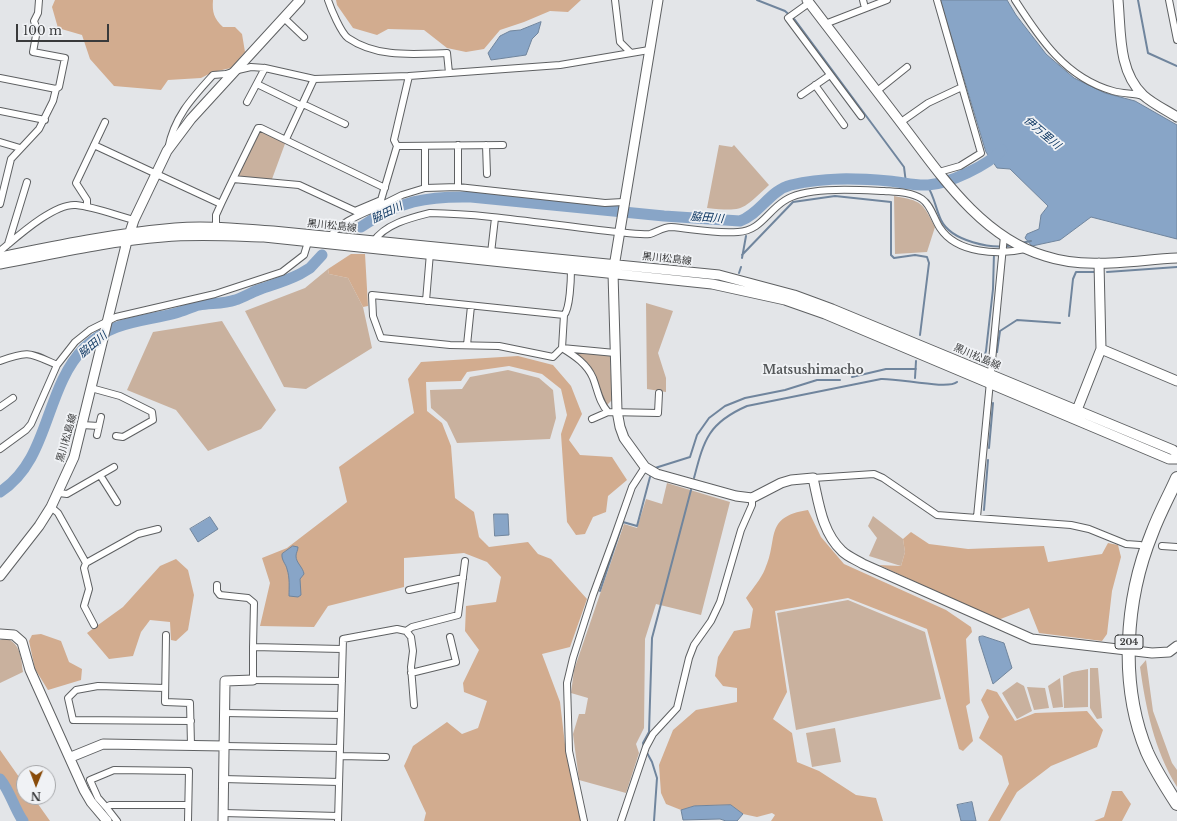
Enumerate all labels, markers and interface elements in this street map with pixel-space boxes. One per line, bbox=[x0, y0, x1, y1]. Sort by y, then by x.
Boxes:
scale bar bbox=[18, 16, 111, 42]
text: 100 m bbox=[23, 23, 62, 38]
water label: 伊万里川 bbox=[1021, 114, 1063, 152]
water label: 脇田川 bbox=[369, 200, 405, 226]
water label: 脇田川 bbox=[690, 210, 724, 226]
street label: 黒川松島線 bbox=[307, 217, 357, 235]
street label: 黒川松島線 bbox=[642, 250, 692, 268]
water label: 脇田川 bbox=[76, 329, 110, 361]
street label: 黒川松島線 bbox=[952, 342, 1002, 372]
district label: Matsushimacho bbox=[762, 364, 864, 378]
street label: 黒川松島線 bbox=[54, 412, 80, 464]
road number: 204 bbox=[1115, 635, 1143, 649]
north arrow bbox=[16, 765, 56, 805]
text: N bbox=[31, 789, 41, 803]

